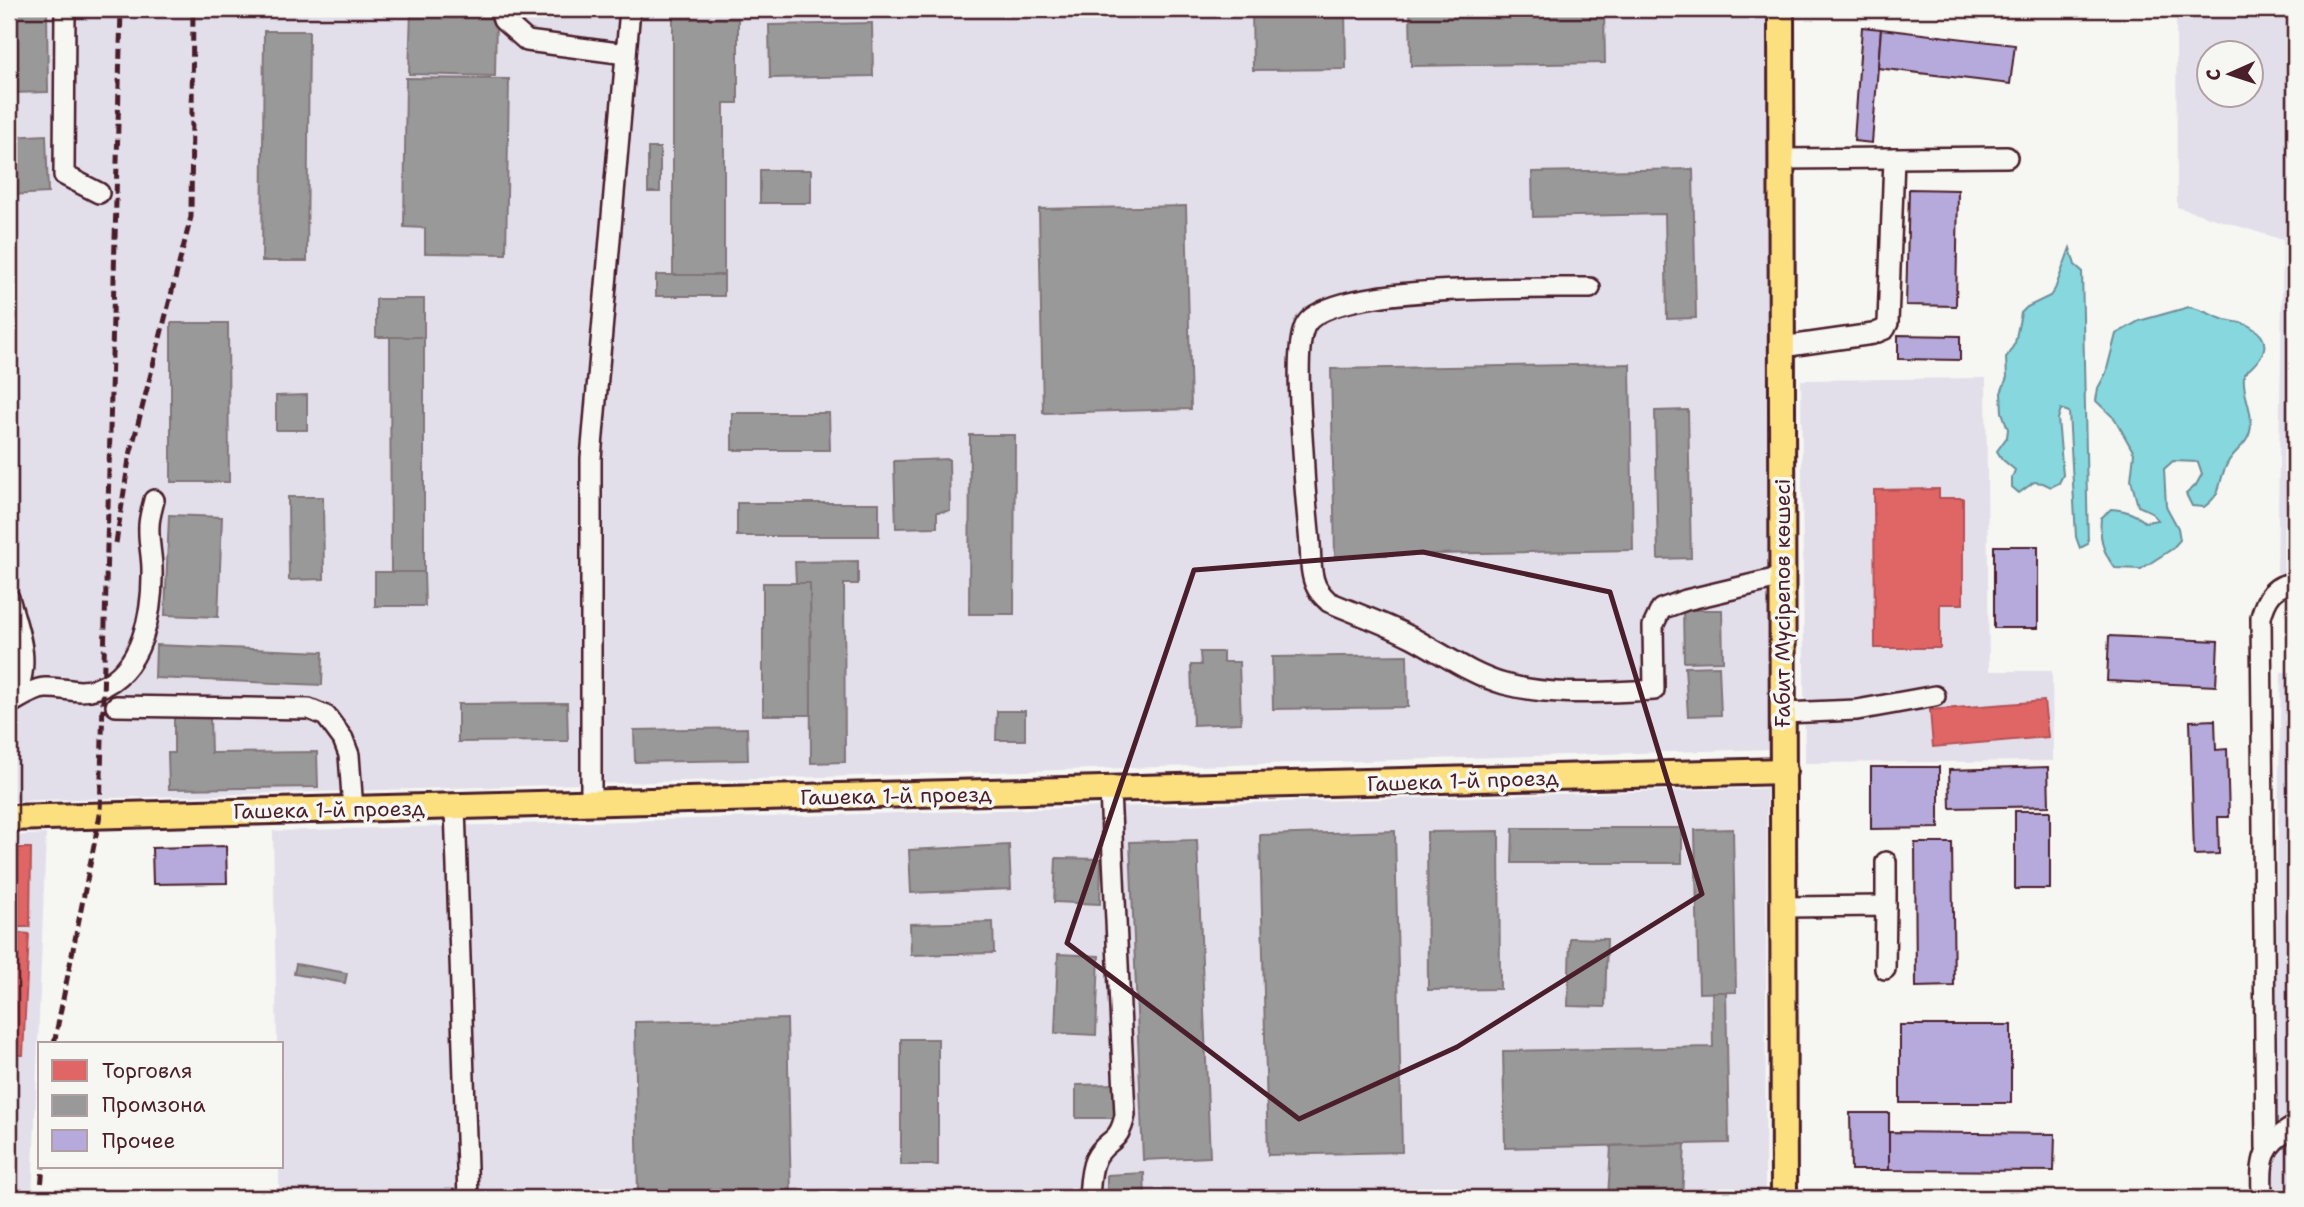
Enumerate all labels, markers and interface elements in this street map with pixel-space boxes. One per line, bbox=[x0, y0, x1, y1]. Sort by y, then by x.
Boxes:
north arrow bbox=[2196, 38, 2266, 108]
text: С bbox=[2201, 68, 2226, 81]
street label: Ғабит Мүсірепов көшесі bbox=[1769, 478, 1797, 728]
street label: Гашека 1-й проезд bbox=[1367, 764, 1559, 798]
street label: Гашека 1-й проезд bbox=[800, 780, 992, 812]
street label: Гашека 1-й проезд bbox=[233, 794, 425, 826]
legend bbox=[38, 1042, 284, 1168]
text: Торговля bbox=[102, 1057, 192, 1085]
text: Промзона bbox=[102, 1091, 205, 1119]
text: Прочее bbox=[102, 1127, 175, 1155]

